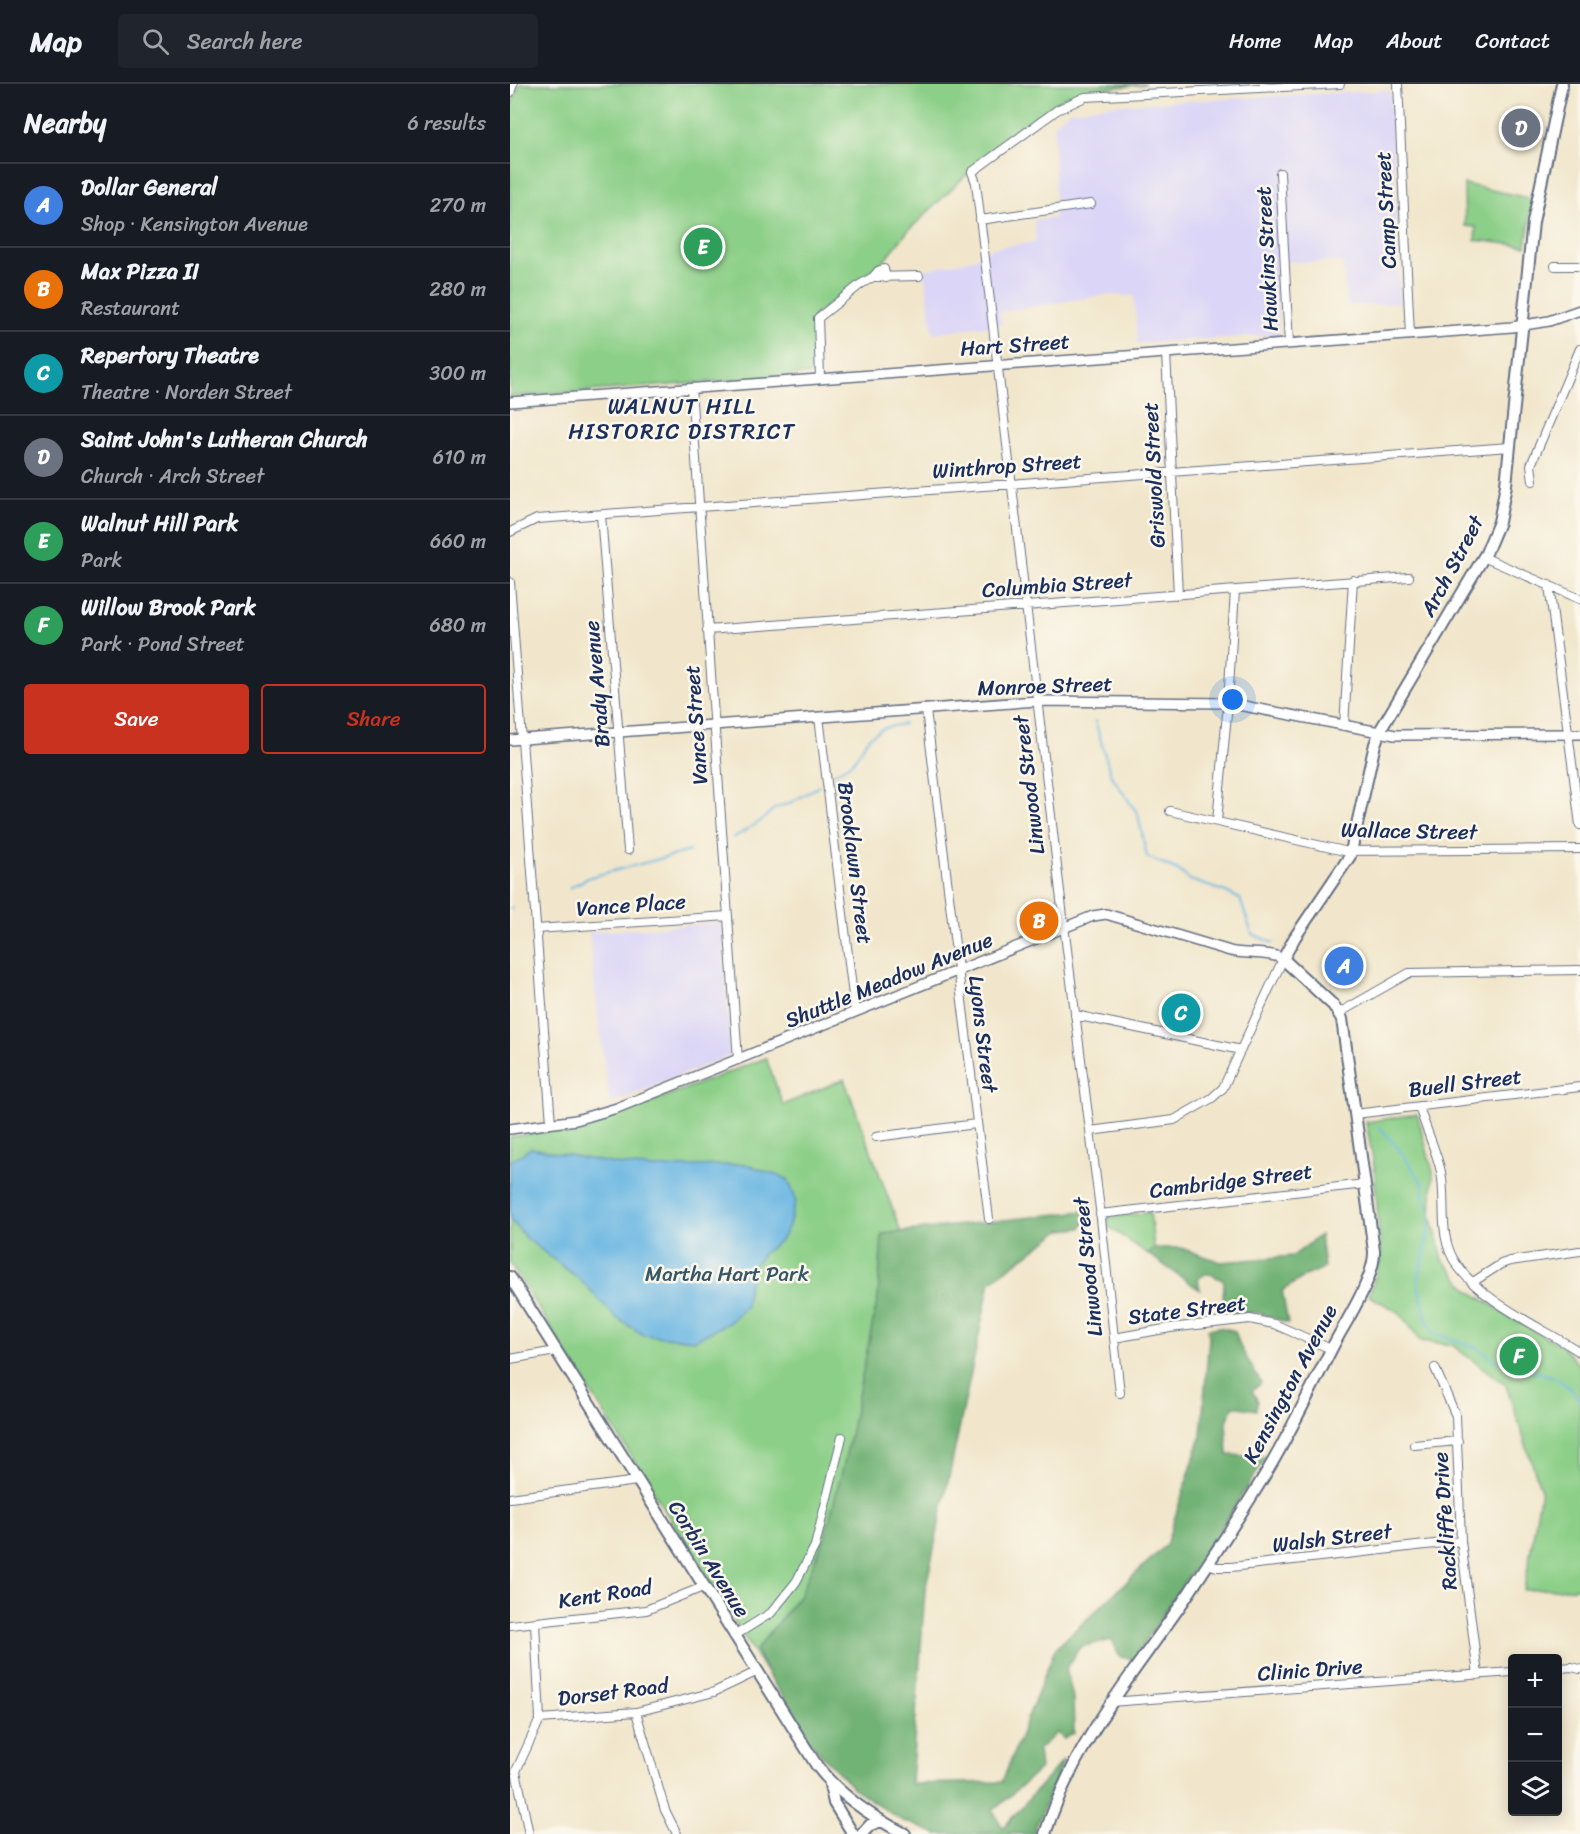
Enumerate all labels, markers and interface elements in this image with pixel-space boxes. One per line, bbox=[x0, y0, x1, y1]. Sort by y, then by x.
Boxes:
search box bbox=[118, 14, 538, 68]
text: Map bbox=[30, 17, 82, 66]
text: Search here bbox=[187, 22, 303, 61]
text: Home bbox=[1229, 22, 1281, 60]
text: Map bbox=[1314, 22, 1353, 60]
text: About bbox=[1386, 22, 1443, 60]
text: Contact bbox=[1476, 22, 1550, 60]
icon: search bbox=[139, 25, 172, 58]
text: Nearby bbox=[24, 100, 106, 146]
text: 6 results bbox=[407, 106, 486, 141]
pin: D bbox=[1502, 106, 1540, 150]
street label: Camp Street bbox=[1364, 150, 1408, 270]
text: Dollar General bbox=[81, 168, 217, 207]
street label: Hawkins Street bbox=[1244, 186, 1290, 332]
text: A bbox=[37, 188, 50, 223]
text: 270 m bbox=[430, 188, 486, 223]
text: Shop · Kensington Avenue bbox=[81, 207, 308, 242]
pin: E bbox=[684, 224, 722, 270]
text: Max Pizza II bbox=[81, 252, 199, 291]
text: B bbox=[37, 272, 50, 307]
text: 280 m bbox=[429, 272, 486, 307]
text: Restaurant bbox=[81, 291, 180, 326]
street label: Hart Street bbox=[959, 322, 1071, 368]
text: Repertory Theatre bbox=[81, 336, 259, 375]
text: C bbox=[37, 356, 50, 391]
text: 300 m bbox=[429, 356, 486, 391]
text: Theatre · Norden Street bbox=[81, 375, 292, 410]
district label: WALNUT HILL HISTORIC DISTRICT bbox=[568, 387, 796, 451]
street label: Griswold Street bbox=[1131, 401, 1177, 549]
text: Saint John's Lutheran Church bbox=[81, 420, 368, 459]
text: D bbox=[38, 440, 49, 475]
text: 610 m bbox=[433, 440, 486, 475]
street label: Winthrop Street bbox=[931, 442, 1083, 490]
text: Church · Arch Street bbox=[81, 459, 264, 494]
text: Walnut Hill Park bbox=[81, 504, 238, 543]
street label: Arch Street bbox=[1409, 507, 1495, 625]
text: E bbox=[38, 524, 49, 559]
text: 660 m bbox=[430, 524, 486, 559]
text: Park bbox=[81, 543, 122, 578]
street label: Columbia Street bbox=[981, 561, 1135, 609]
text: Willow Brook Park bbox=[81, 588, 256, 627]
text: F bbox=[38, 608, 49, 643]
text: 680 m bbox=[429, 608, 486, 643]
street label: Brady Avenue bbox=[573, 619, 621, 749]
text: Park · Pond Street bbox=[81, 627, 245, 662]
street label: Vance Street bbox=[673, 664, 719, 786]
street label: Monroe Street bbox=[977, 665, 1113, 707]
button: Save bbox=[24, 684, 249, 754]
button: Share bbox=[261, 684, 486, 754]
your location bbox=[1218, 685, 1247, 714]
street label: Linwood Street bbox=[1001, 712, 1056, 857]
street label: Brooklawn Street bbox=[826, 780, 884, 946]
street label: Wallace Street bbox=[1341, 811, 1479, 851]
street label: Vance Place bbox=[575, 882, 687, 928]
pin: B bbox=[1020, 898, 1058, 944]
street label: Shuttle Meadow Avenue bbox=[779, 921, 999, 1039]
pin: A bbox=[1324, 944, 1364, 988]
street label: Lyons Street bbox=[957, 973, 1009, 1096]
pin: C bbox=[1162, 990, 1200, 1036]
street label: Buell Street bbox=[1406, 1057, 1524, 1109]
street label: Cambridge Street bbox=[1147, 1152, 1315, 1210]
street label: Linwood Street bbox=[1062, 1194, 1114, 1339]
park label: Martha Hart Park bbox=[645, 1255, 810, 1293]
street label: State Street bbox=[1126, 1284, 1248, 1336]
street label: Kensington Avenue bbox=[1232, 1297, 1348, 1471]
pin: F bbox=[1500, 1334, 1538, 1378]
street label: Rackliffe Drive bbox=[1421, 1450, 1469, 1591]
street label: Corbin Avenue bbox=[658, 1492, 761, 1626]
street label: Walsh Street bbox=[1270, 1512, 1395, 1564]
street label: Kent Road bbox=[555, 1568, 657, 1620]
street label: Clinic Drive bbox=[1256, 1647, 1364, 1693]
map controls bbox=[1508, 1654, 1562, 1816]
button: + bbox=[1508, 1654, 1562, 1708]
street label: Dorset Road bbox=[556, 1666, 672, 1718]
button: − bbox=[1508, 1708, 1562, 1762]
button: layers bbox=[1508, 1762, 1562, 1816]

